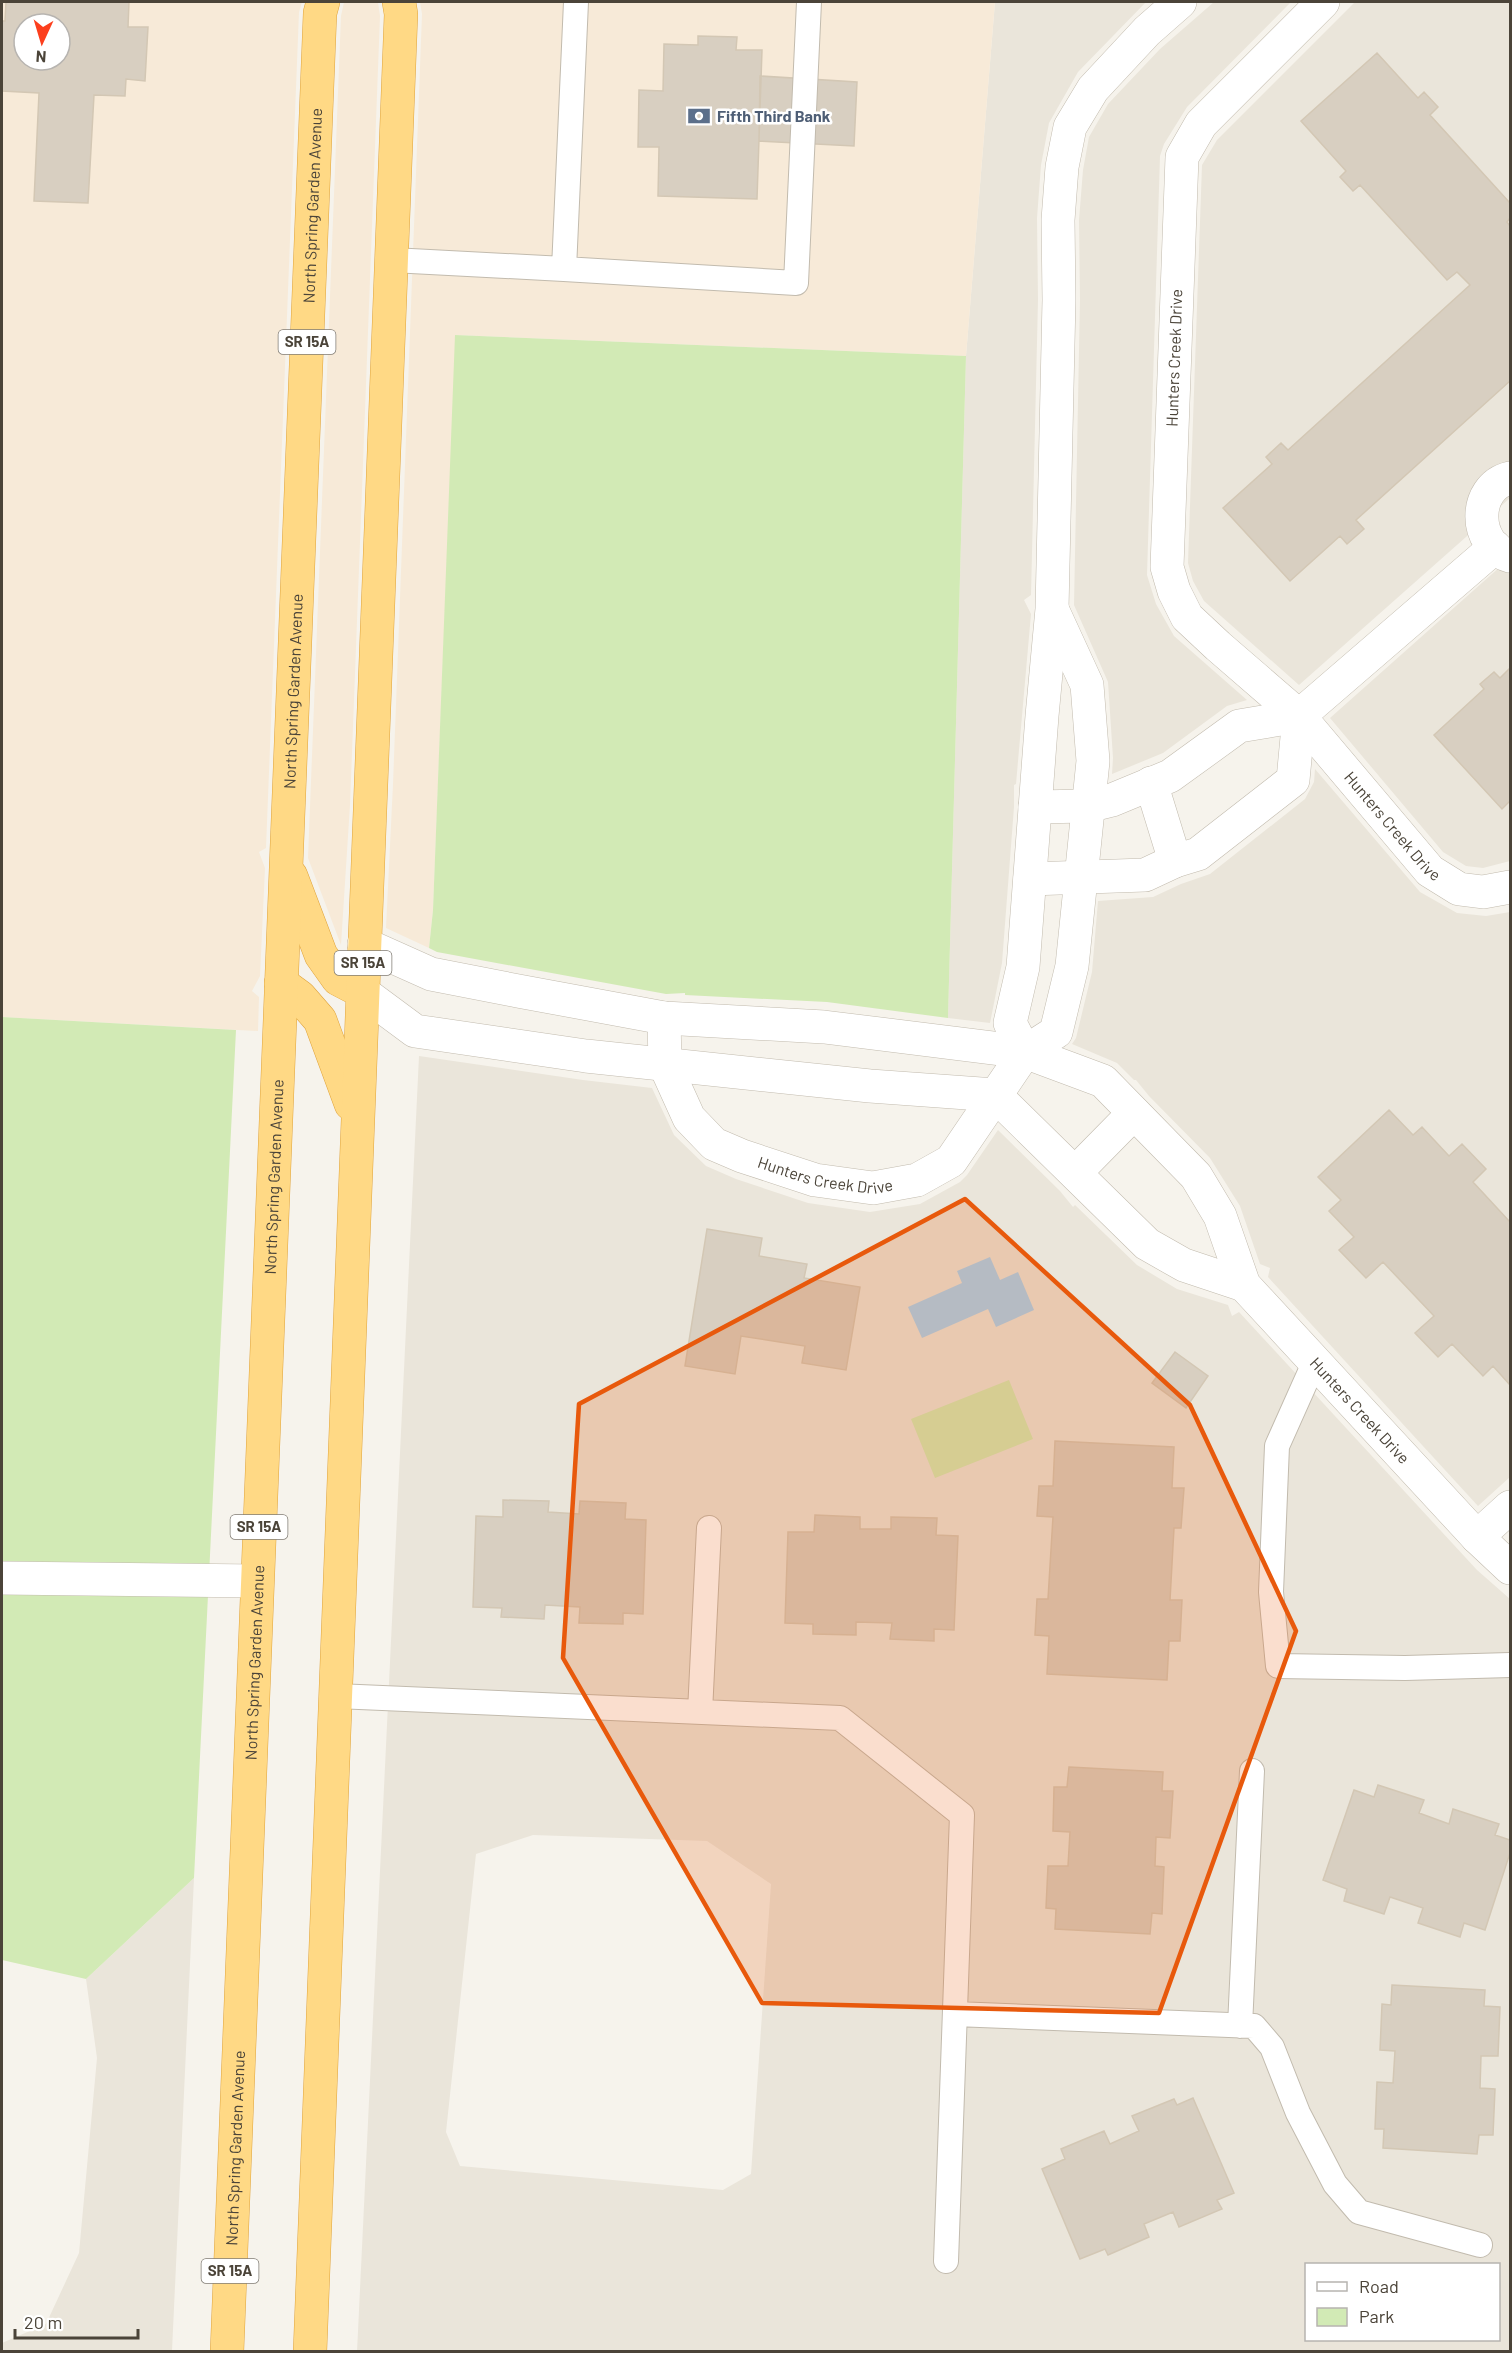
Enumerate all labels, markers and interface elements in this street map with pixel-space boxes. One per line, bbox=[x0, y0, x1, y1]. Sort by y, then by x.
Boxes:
north arrow bbox=[12, 12, 72, 72]
text: N bbox=[35, 48, 47, 67]
bank icon: Fifth Third Bank bbox=[686, 103, 712, 129]
place label: Fifth Third Bank bbox=[717, 106, 831, 125]
street label: North Spring Garden Avenue bbox=[298, 108, 325, 304]
street label: Hunters Creek Drive bbox=[1162, 289, 1185, 427]
road number: SR 15A bbox=[278, 330, 336, 354]
street label: North Spring Garden Avenue bbox=[279, 593, 306, 789]
street label: Hunters Creek Drive bbox=[1341, 767, 1444, 884]
road number: SR 15A bbox=[334, 951, 392, 975]
street label: North Spring Garden Avenue bbox=[260, 1079, 287, 1275]
street label: Hunters Creek Drive bbox=[756, 1152, 894, 1197]
street label: Hunters Creek Drive bbox=[1307, 1353, 1414, 1467]
road number: SR 15A bbox=[230, 1515, 288, 1539]
street label: North Spring Garden Avenue bbox=[241, 1565, 267, 1761]
street label: North Spring Garden Avenue bbox=[221, 2050, 248, 2246]
road number: SR 15A bbox=[202, 2259, 258, 2283]
legend bbox=[1305, 2263, 1500, 2341]
text: Road bbox=[1359, 2275, 1399, 2297]
scale bar bbox=[15, 2302, 138, 2340]
text: Park bbox=[1359, 2305, 1394, 2327]
text: 20 m bbox=[24, 2311, 62, 2333]

